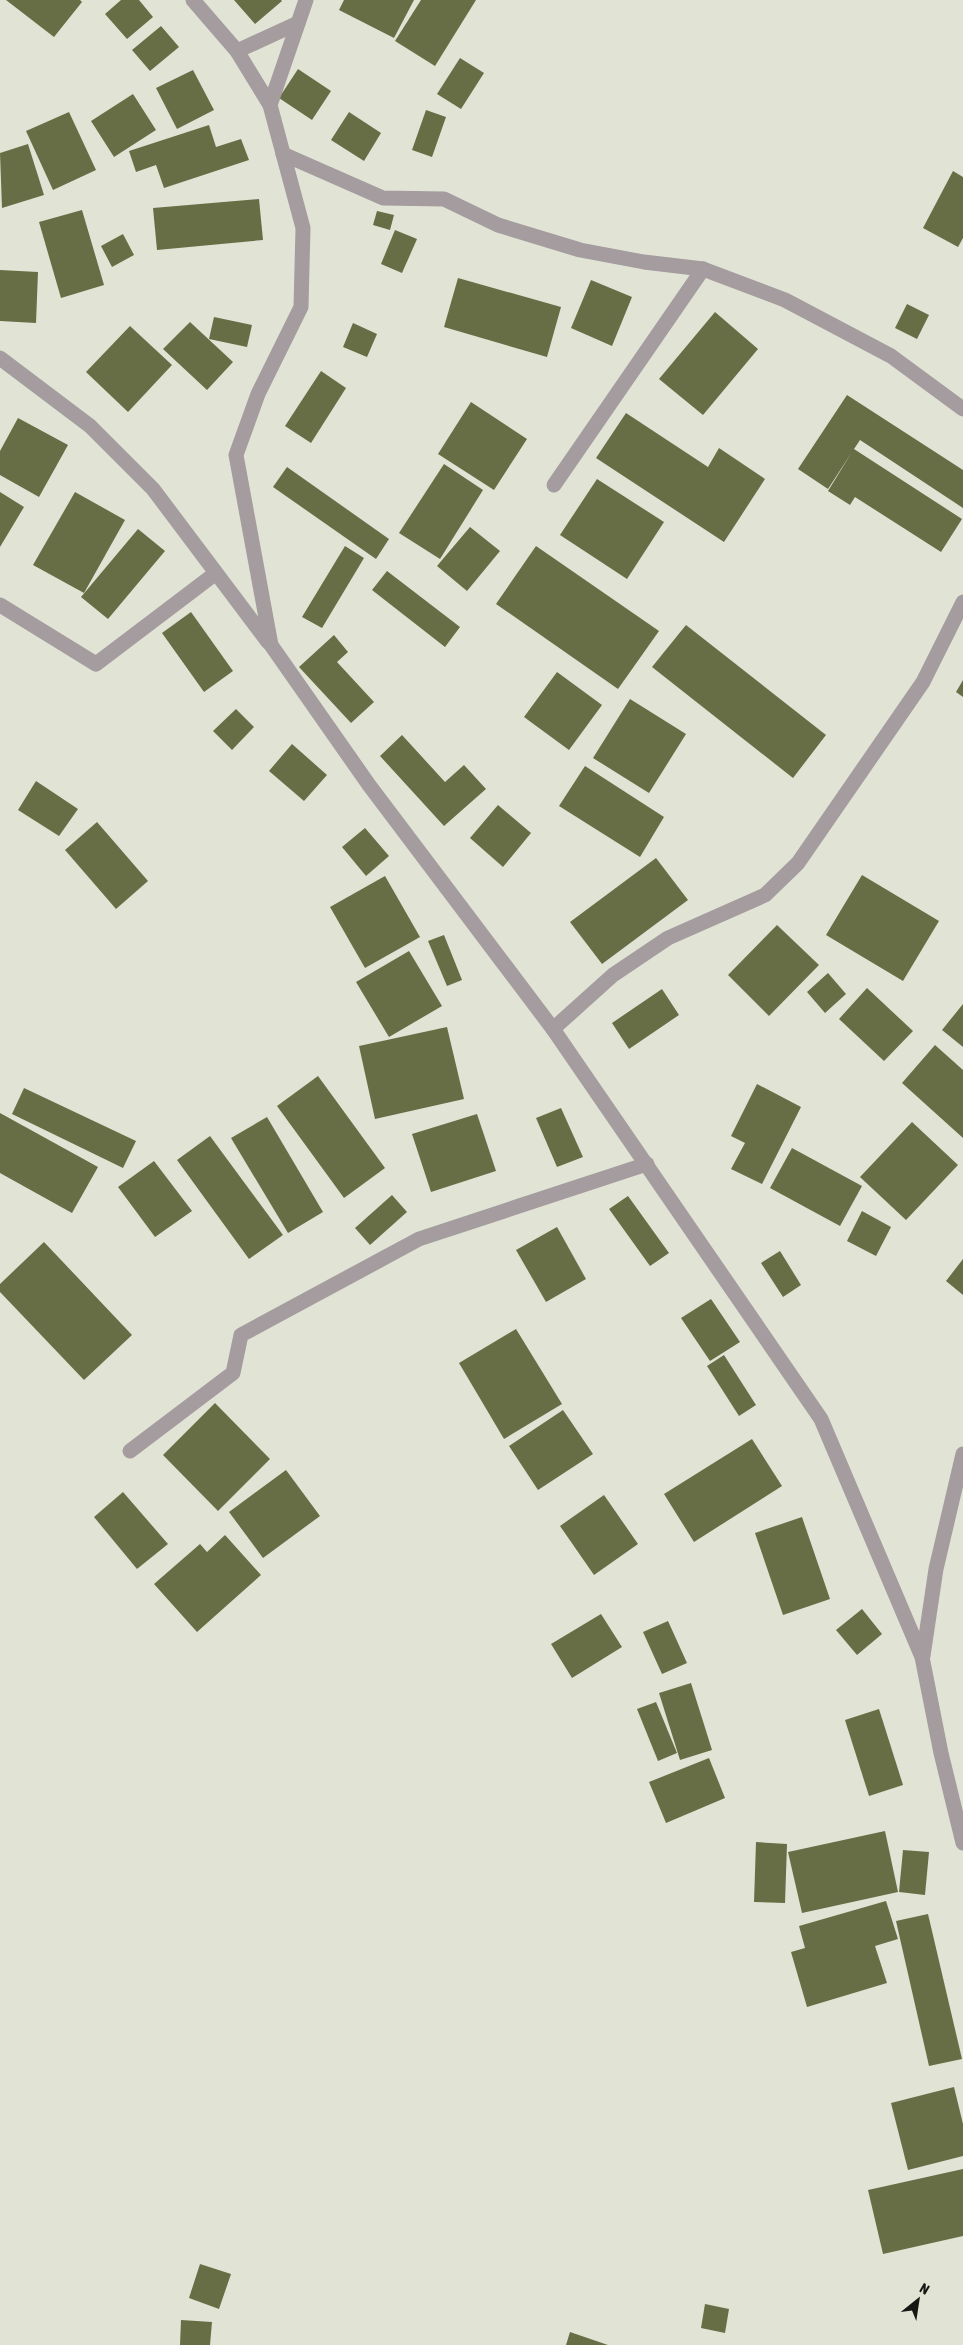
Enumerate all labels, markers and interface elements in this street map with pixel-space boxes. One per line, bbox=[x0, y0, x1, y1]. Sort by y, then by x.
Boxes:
north arrow bbox=[893, 2275, 943, 2325]
text: N bbox=[917, 2280, 932, 2298]

